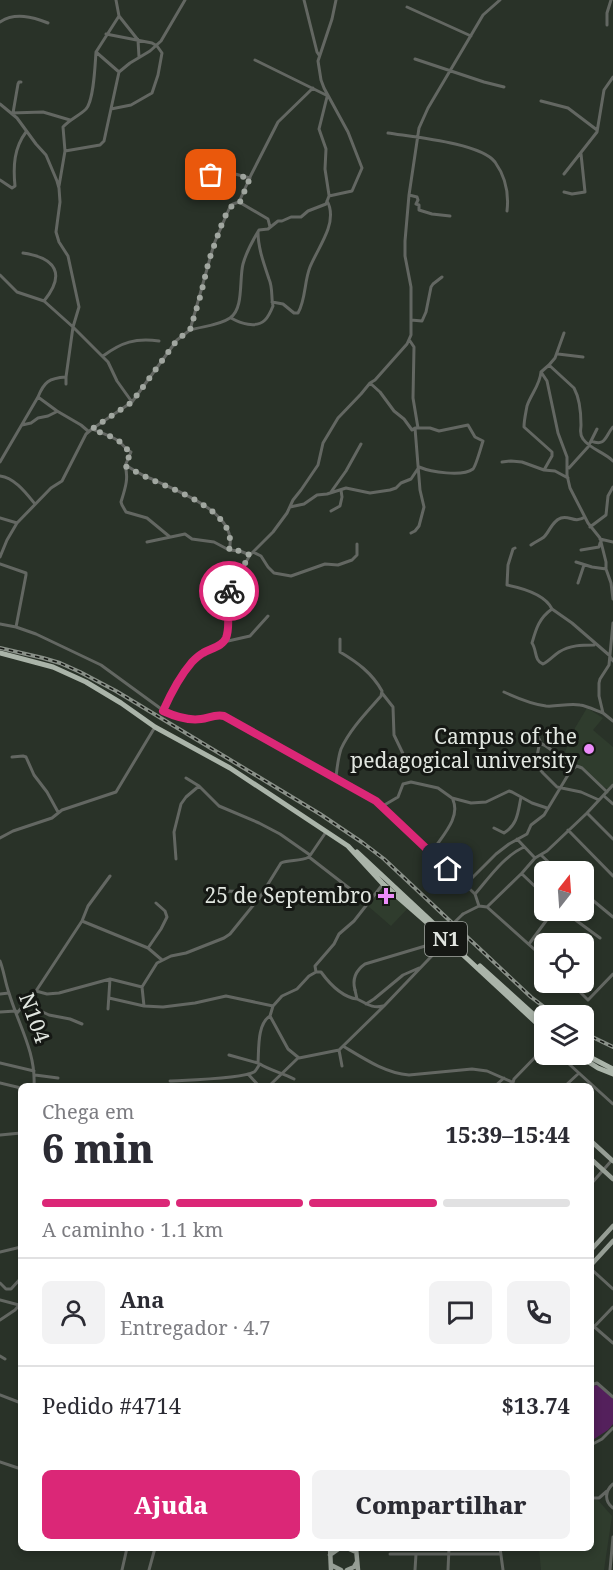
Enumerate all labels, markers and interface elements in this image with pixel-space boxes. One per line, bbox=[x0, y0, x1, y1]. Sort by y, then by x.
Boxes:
pin bbox=[185, 149, 236, 200]
icon: bag bbox=[194, 158, 227, 191]
courier bbox=[199, 561, 259, 621]
icon: bike bbox=[213, 575, 246, 608]
place label: Campus of the pedagogical university bbox=[350, 722, 577, 774]
marker: Campus of the pedagogical university bbox=[582, 742, 596, 756]
pin bbox=[422, 843, 473, 894]
icon: home bbox=[431, 852, 464, 885]
north arrow bbox=[534, 861, 594, 921]
map controls bbox=[534, 861, 594, 1065]
place label: 25 de Septembro bbox=[205, 881, 372, 909]
marker: 25 de Septembro bbox=[377, 887, 395, 905]
road number: N1 bbox=[425, 922, 467, 956]
button: locate bbox=[534, 933, 594, 993]
street label: N104 bbox=[13, 989, 57, 1047]
button: layers bbox=[534, 1005, 594, 1065]
text: Chega em bbox=[42, 1098, 135, 1125]
text: 15:39–15:44 bbox=[446, 1119, 570, 1149]
text: 6 min bbox=[42, 1121, 154, 1174]
text: A caminho · 1.1 km bbox=[42, 1216, 223, 1243]
button: person bbox=[42, 1281, 105, 1344]
button: chat bbox=[429, 1281, 492, 1344]
button: phone bbox=[507, 1281, 570, 1344]
text: Ana bbox=[120, 1284, 164, 1314]
text: Entregador · 4.7 bbox=[120, 1314, 271, 1341]
text: Pedido #4714 bbox=[42, 1390, 181, 1420]
text: $13.74 bbox=[501, 1390, 570, 1420]
button: Ajuda bbox=[42, 1470, 300, 1539]
button: Compartilhar bbox=[312, 1470, 570, 1539]

